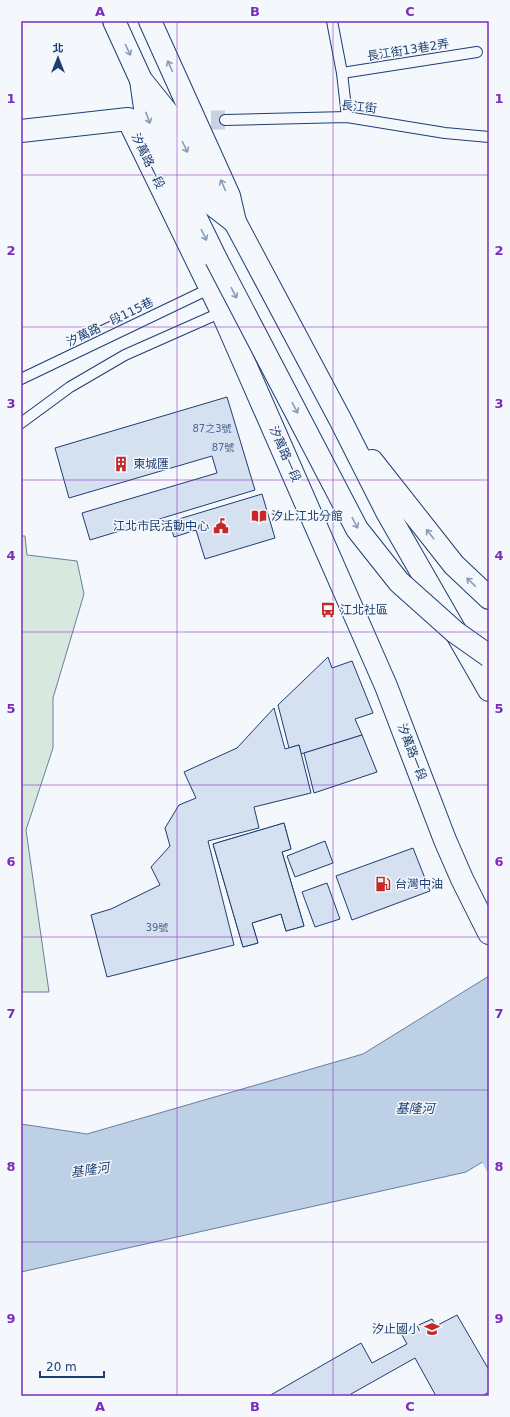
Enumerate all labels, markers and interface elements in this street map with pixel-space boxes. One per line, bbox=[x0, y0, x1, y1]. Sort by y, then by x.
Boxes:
text: A bbox=[95, 4, 105, 19]
text: B bbox=[250, 4, 260, 19]
text: C bbox=[405, 4, 415, 19]
street label: 長江街13巷2弄 bbox=[366, 37, 450, 63]
north arrow bbox=[38, 38, 78, 78]
text: 北 bbox=[53, 42, 64, 55]
one-way arrow bbox=[125, 44, 132, 56]
one-way arrow bbox=[166, 60, 173, 72]
text: 1 bbox=[6, 91, 16, 106]
text: 1 bbox=[494, 91, 504, 106]
street label: 長江街 bbox=[340, 98, 378, 116]
one-way arrow bbox=[144, 111, 152, 123]
street label: 汐萬路一段 bbox=[129, 131, 167, 191]
one-way arrow bbox=[182, 141, 189, 153]
one-way arrow bbox=[219, 179, 226, 191]
one-way arrow bbox=[201, 228, 208, 240]
text: 2 bbox=[6, 243, 16, 258]
text: 2 bbox=[494, 243, 504, 258]
one-way arrow bbox=[231, 287, 238, 299]
street label: 汐萬路一段115巷 bbox=[64, 295, 156, 349]
text: 3 bbox=[6, 396, 16, 411]
text: 3 bbox=[494, 396, 504, 411]
one-way arrow bbox=[292, 402, 299, 414]
house number: 87之3號 bbox=[192, 423, 232, 434]
street label: 汐萬路一段 bbox=[266, 424, 304, 484]
house number: 87號 bbox=[212, 442, 234, 453]
building icon: 東城匯 bbox=[112, 455, 130, 473]
place label: 東城匯 bbox=[133, 457, 169, 471]
library icon: 汐止江北分館 bbox=[250, 507, 268, 525]
place label: 汐止江北分館 bbox=[271, 509, 343, 523]
public building icon: 江北市民活動中心 bbox=[212, 517, 230, 535]
one-way arrow bbox=[352, 517, 359, 529]
place label: 江北市民活動中心 bbox=[113, 519, 209, 533]
one-way arrow bbox=[425, 529, 434, 540]
text: 4 bbox=[6, 548, 16, 563]
text: 4 bbox=[494, 548, 504, 563]
one-way arrow bbox=[466, 577, 476, 587]
bus stop icon: 江北社區 bbox=[319, 601, 337, 619]
place label: 江北社區 bbox=[340, 603, 388, 617]
text: 5 bbox=[6, 701, 16, 716]
text: 5 bbox=[494, 701, 504, 716]
street label: 汐萬路一段 bbox=[395, 721, 429, 783]
text: 6 bbox=[6, 854, 16, 869]
text: 6 bbox=[494, 854, 504, 869]
fuel station icon: 台灣中油 bbox=[374, 875, 392, 893]
place label: 台灣中油 bbox=[395, 877, 443, 891]
house number: 39號 bbox=[146, 922, 168, 933]
text: 7 bbox=[6, 1006, 16, 1021]
text: 7 bbox=[494, 1006, 504, 1021]
water label: 基隆河 bbox=[395, 1101, 437, 1116]
text: 8 bbox=[6, 1159, 16, 1174]
water label: 基隆河 bbox=[70, 1159, 113, 1180]
text: 8 bbox=[494, 1159, 504, 1174]
text: 9 bbox=[6, 1311, 16, 1326]
text: 9 bbox=[494, 1311, 504, 1326]
school or university icon: 汐止國小 bbox=[423, 1320, 441, 1338]
place label: 汐止國小 bbox=[372, 1322, 420, 1336]
scale bar bbox=[40, 1353, 104, 1379]
text: 20 m bbox=[46, 1360, 77, 1374]
text: A bbox=[95, 1399, 105, 1414]
text: B bbox=[250, 1399, 260, 1414]
text: C bbox=[405, 1399, 415, 1414]

